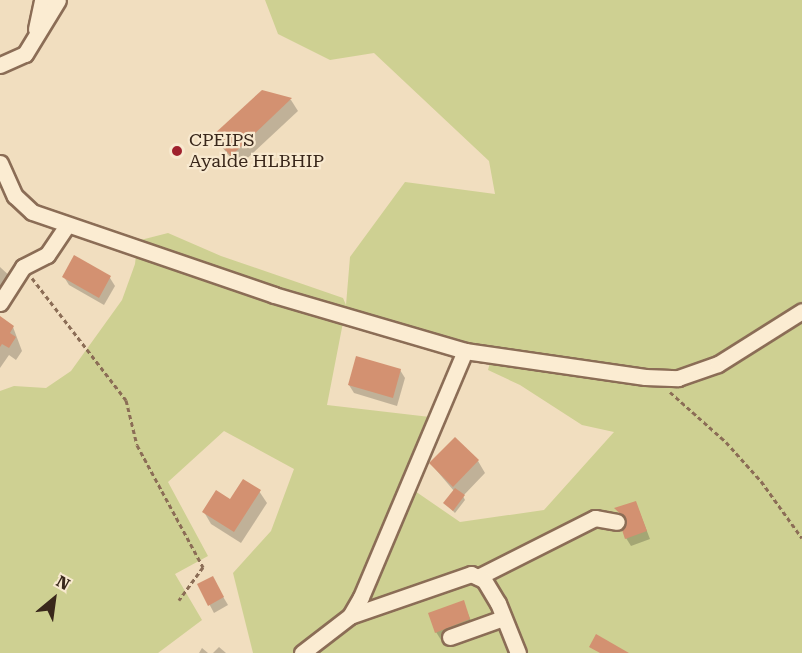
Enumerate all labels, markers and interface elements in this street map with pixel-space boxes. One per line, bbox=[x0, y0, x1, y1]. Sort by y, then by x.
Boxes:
place label: CPEIPS Ayalde HLBHIP bbox=[189, 130, 324, 172]
marker: CPEIPS Ayalde HLBHIP bbox=[170, 144, 184, 158]
north arrow bbox=[24, 569, 84, 629]
text: N bbox=[53, 572, 73, 594]

